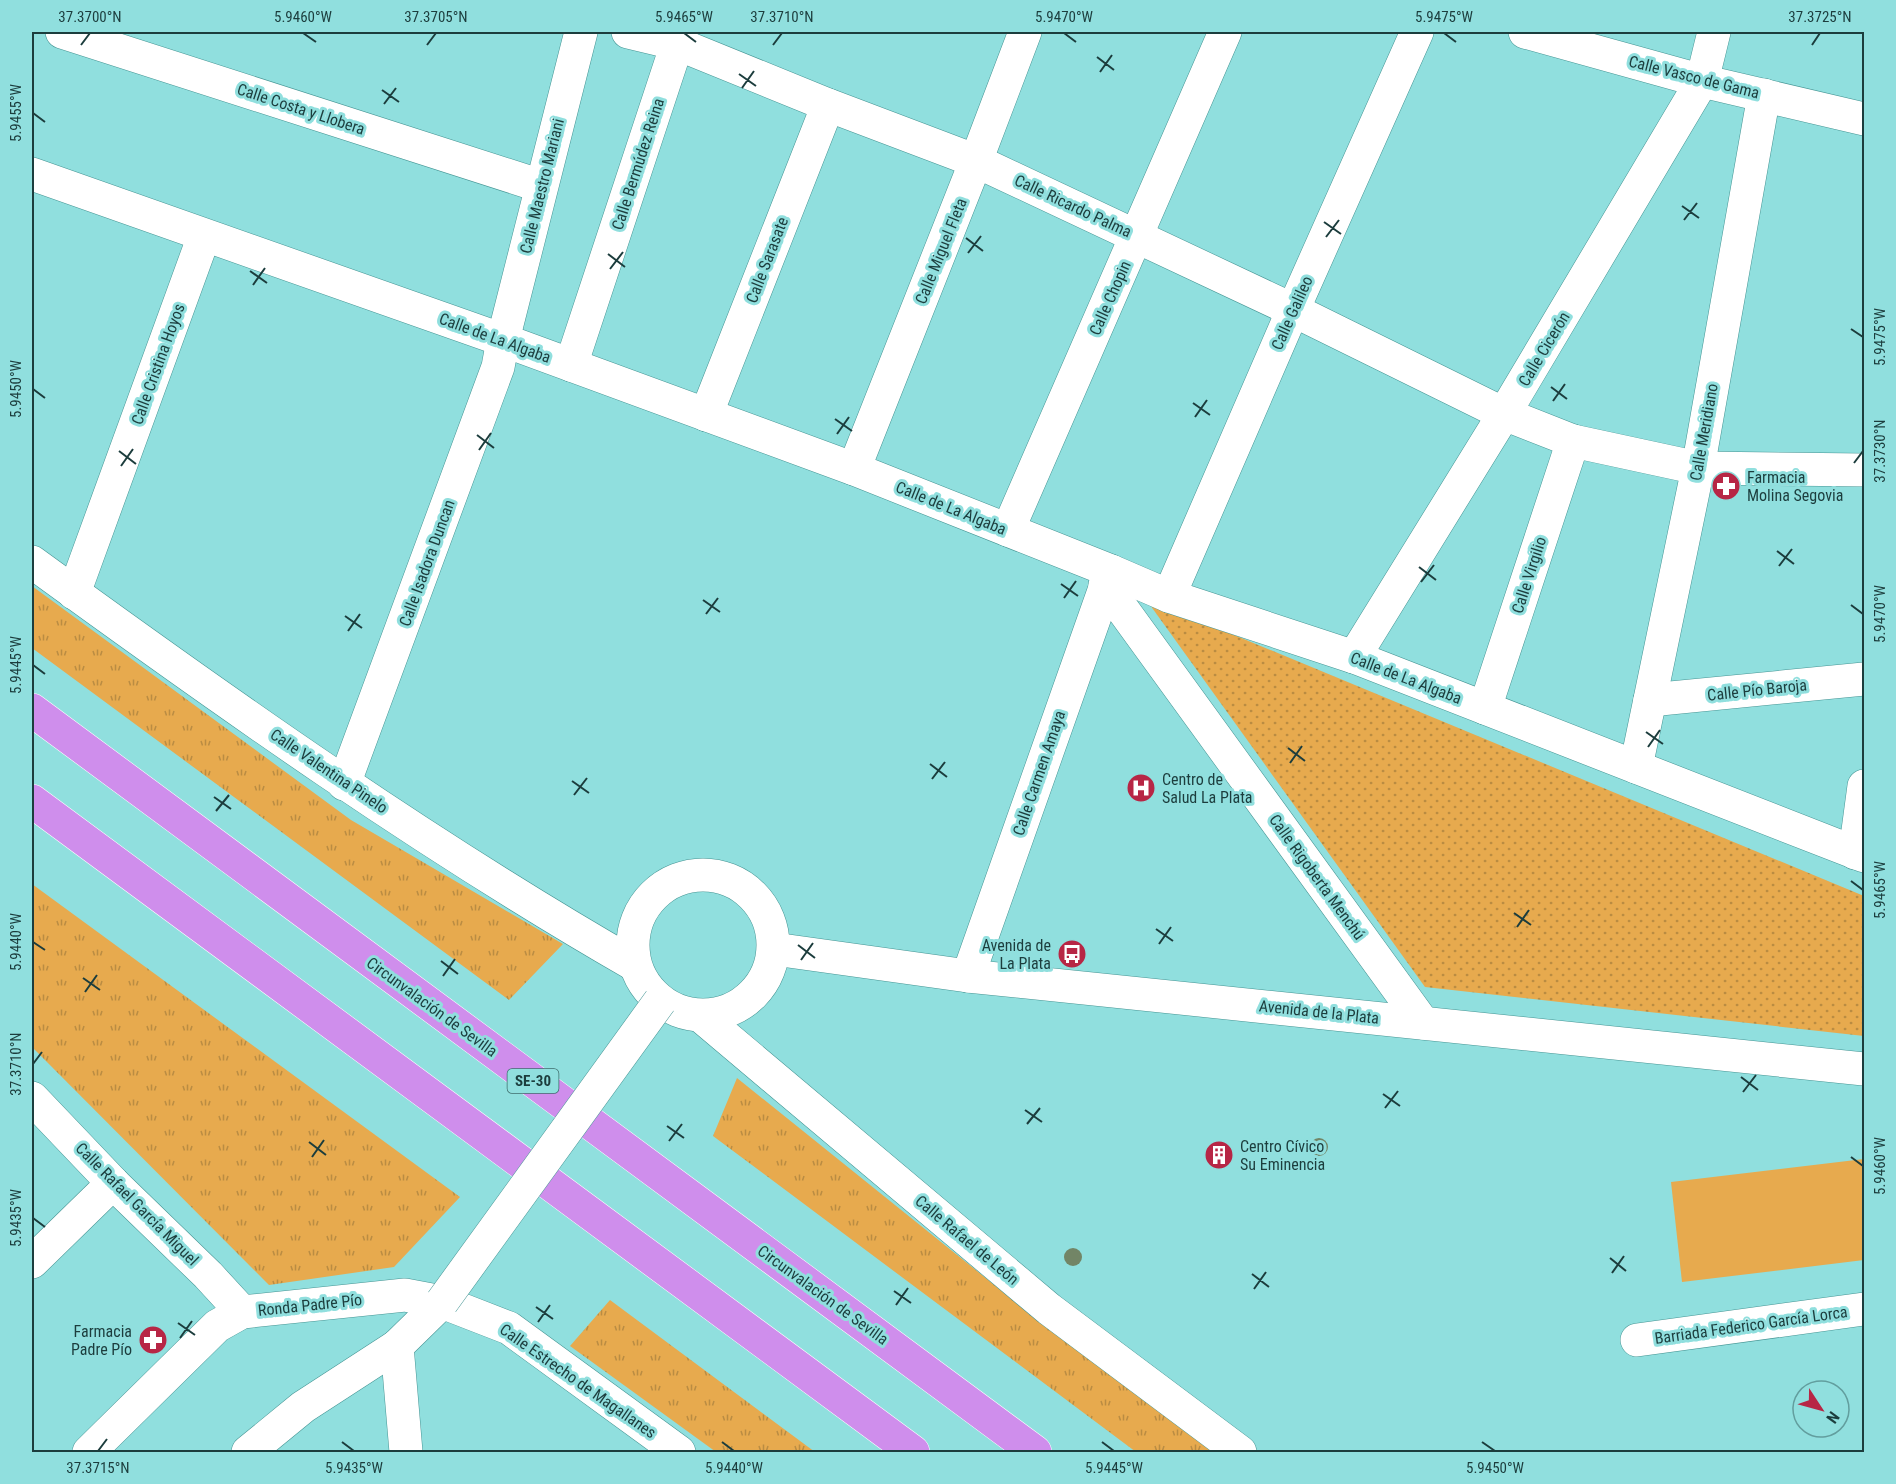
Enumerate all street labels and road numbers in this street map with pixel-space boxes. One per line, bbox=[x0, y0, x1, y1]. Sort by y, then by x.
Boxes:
street label: Calle Vasco de Gama bbox=[1627, 52, 1761, 102]
street label: Calle Costa y Llobera bbox=[235, 79, 367, 139]
street label: Calle Bermúdez Reina bbox=[608, 96, 668, 232]
street label: Calle Maestro Mariani bbox=[516, 117, 568, 255]
street label: Calle Ricardo Palma bbox=[1012, 171, 1134, 241]
street label: Calle Miguel Fleta bbox=[911, 195, 971, 307]
street label: Calle Sarasate bbox=[742, 214, 792, 306]
street label: Calle Chopin bbox=[1085, 258, 1135, 338]
street label: Calle Galileo bbox=[1267, 273, 1317, 353]
street label: Calle Cristina Hoyos bbox=[127, 301, 189, 427]
street label: Calle Cicerón bbox=[1514, 308, 1574, 390]
street label: Calle de La Algaba bbox=[437, 309, 553, 367]
street label: Calle Meridiano bbox=[1686, 382, 1722, 482]
street label: Calle de La Algaba bbox=[893, 477, 1009, 539]
street label: Calle Isadora Duncan bbox=[395, 497, 459, 629]
street label: Calle Virgilio bbox=[1508, 534, 1550, 616]
street label: Calle de La Algaba bbox=[1348, 648, 1464, 708]
street label: Calle Pío Baroja bbox=[1706, 675, 1808, 705]
street label: Calle Carmen Amaya bbox=[1009, 708, 1069, 838]
street label: Calle Valentina Pinelo bbox=[267, 725, 391, 817]
street label: Calle Rigoberta Menchú bbox=[1265, 811, 1369, 943]
street label: Circunvalación de Sevilla bbox=[363, 953, 501, 1061]
street label: Avenida de la Plata bbox=[1258, 996, 1380, 1028]
road number: SE-30 bbox=[508, 1069, 558, 1093]
street label: Calle Rafael García Miguel bbox=[72, 1139, 202, 1269]
street label: Calle Rafael de León bbox=[911, 1191, 1023, 1289]
street label: Circunvalación de Sevilla bbox=[754, 1241, 892, 1349]
street label: Ronda Padre Pío bbox=[257, 1290, 363, 1320]
street label: Barriada Federico García Lorca bbox=[1653, 1302, 1849, 1348]
street label: Calle Estrecho de Magallanes bbox=[496, 1320, 660, 1442]

